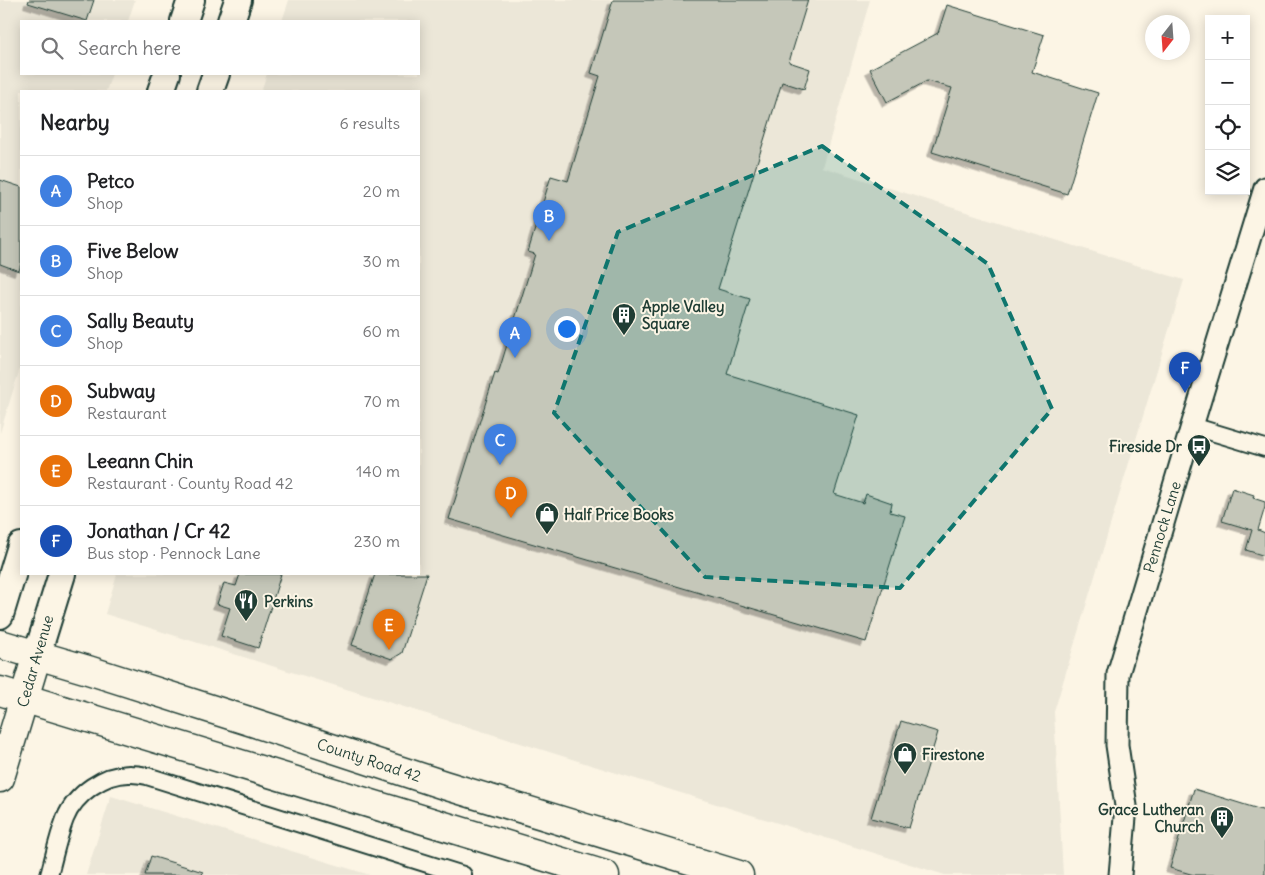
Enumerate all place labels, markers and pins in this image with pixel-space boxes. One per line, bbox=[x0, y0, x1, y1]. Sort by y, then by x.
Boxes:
pin: B bbox=[533, 200, 565, 241]
place label: Apple Valley Square bbox=[642, 297, 724, 334]
building icon: Apple Valley Square bbox=[611, 302, 637, 336]
pin: A bbox=[499, 317, 531, 358]
pin: F bbox=[1169, 352, 1201, 393]
pin: C bbox=[484, 424, 516, 465]
bus stop icon: Fireside Dr bbox=[1186, 433, 1212, 467]
place label: Fireside Dr bbox=[1109, 437, 1183, 456]
pin: D bbox=[495, 477, 527, 518]
shop icon: Half Price Books bbox=[534, 501, 560, 535]
place label: Half Price Books bbox=[564, 505, 674, 524]
restaurant icon: Perkins bbox=[233, 588, 259, 622]
place label: Perkins bbox=[264, 592, 313, 611]
pin: E bbox=[373, 609, 405, 650]
shop icon: Firestone bbox=[892, 741, 918, 775]
place label: Firestone bbox=[922, 745, 985, 764]
place label: Grace Lutheran Church bbox=[1098, 800, 1204, 836]
building icon: Grace Lutheran Church bbox=[1209, 805, 1235, 839]

